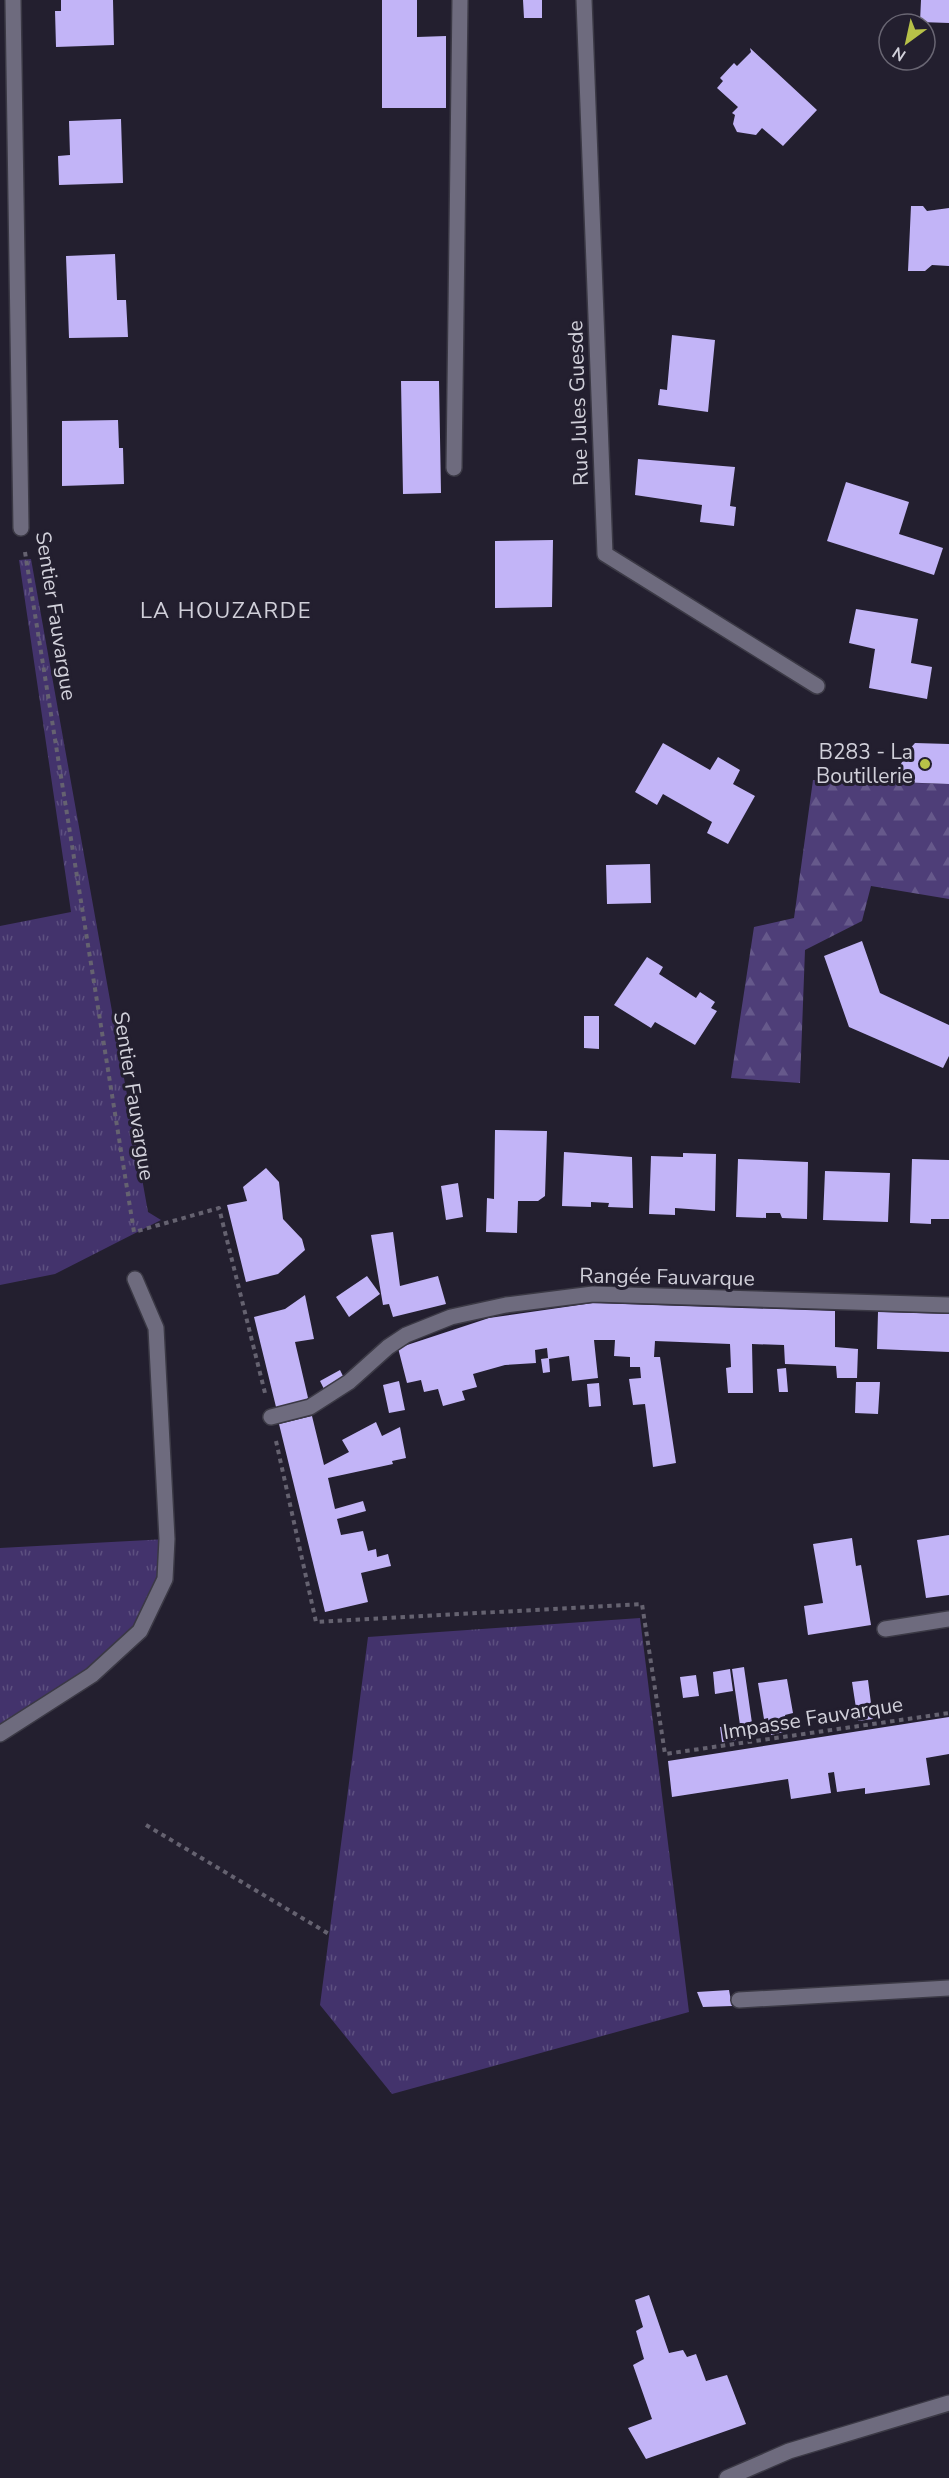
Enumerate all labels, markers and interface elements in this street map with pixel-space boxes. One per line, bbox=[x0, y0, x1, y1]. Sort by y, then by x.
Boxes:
north arrow bbox=[877, 12, 937, 72]
text: N bbox=[888, 41, 910, 66]
street label: Rue Jules Guesde bbox=[561, 320, 595, 486]
street label: Sentier Fauvargue bbox=[29, 530, 83, 702]
district label: LA HOUZARDE bbox=[140, 596, 312, 626]
place label: B283 - La Boutillerie bbox=[816, 738, 913, 790]
marker: B283 - La Boutillerie bbox=[918, 757, 932, 771]
street label: Sentier Fauvargue bbox=[107, 1010, 161, 1182]
street label: Rangée Fauvarque bbox=[579, 1261, 755, 1293]
street label: Impasse Fauvarque bbox=[721, 1690, 905, 1746]

